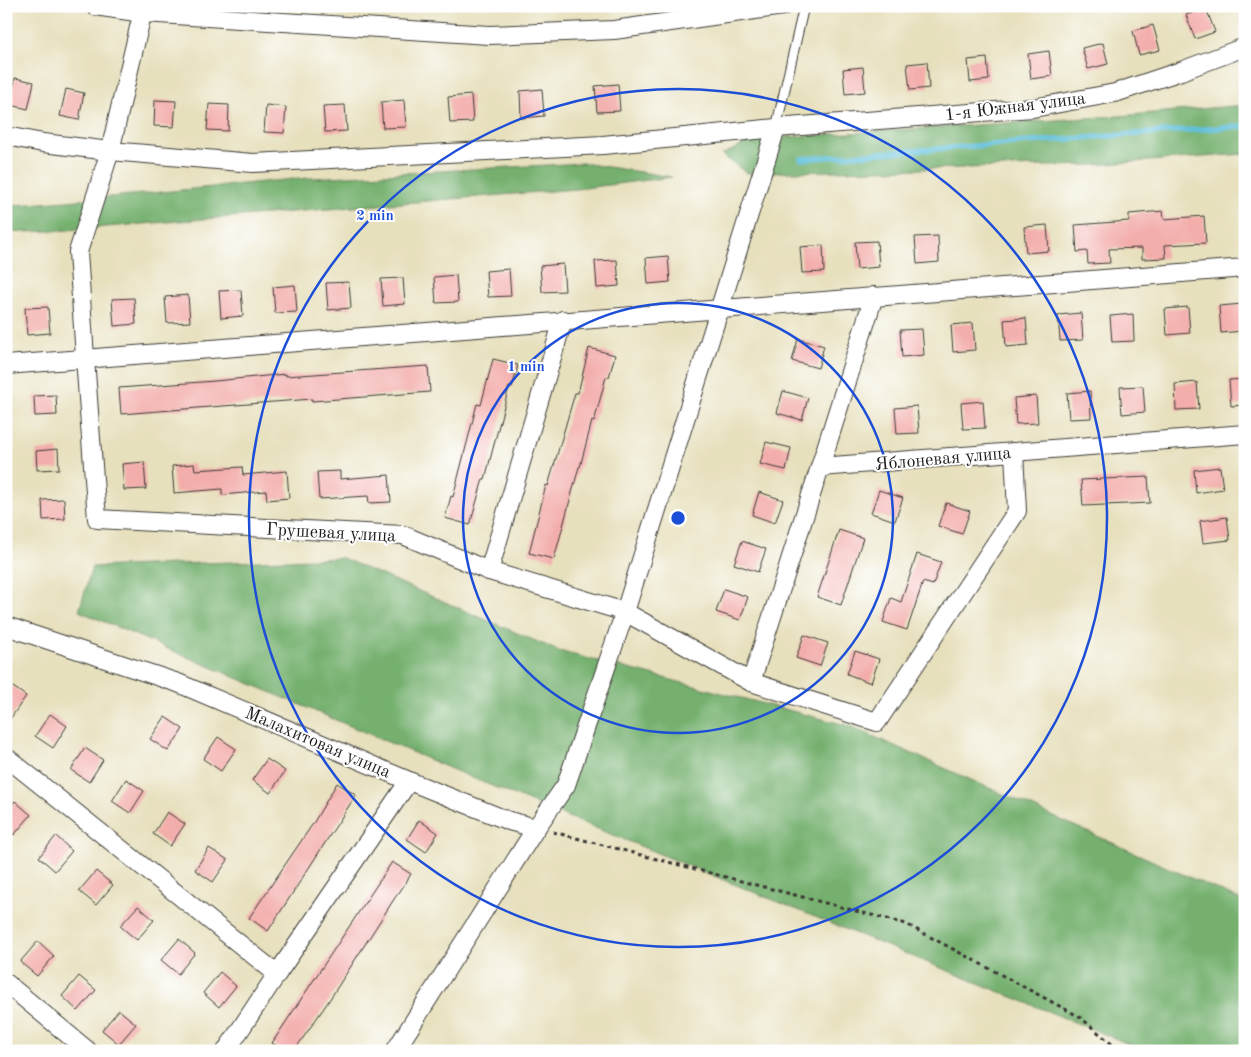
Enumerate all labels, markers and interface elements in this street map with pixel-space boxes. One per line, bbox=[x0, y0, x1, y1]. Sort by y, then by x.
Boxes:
street label: 1-я Южная улица bbox=[944, 89, 1087, 125]
text: 2 min bbox=[356, 209, 394, 224]
text: 1 min bbox=[507, 360, 545, 375]
street label: Яблоневая улица bbox=[874, 444, 1012, 474]
centre of rings bbox=[669, 509, 687, 527]
street label: Грушевая улица bbox=[266, 521, 396, 545]
street label: Малахитовая улица bbox=[242, 704, 393, 782]

